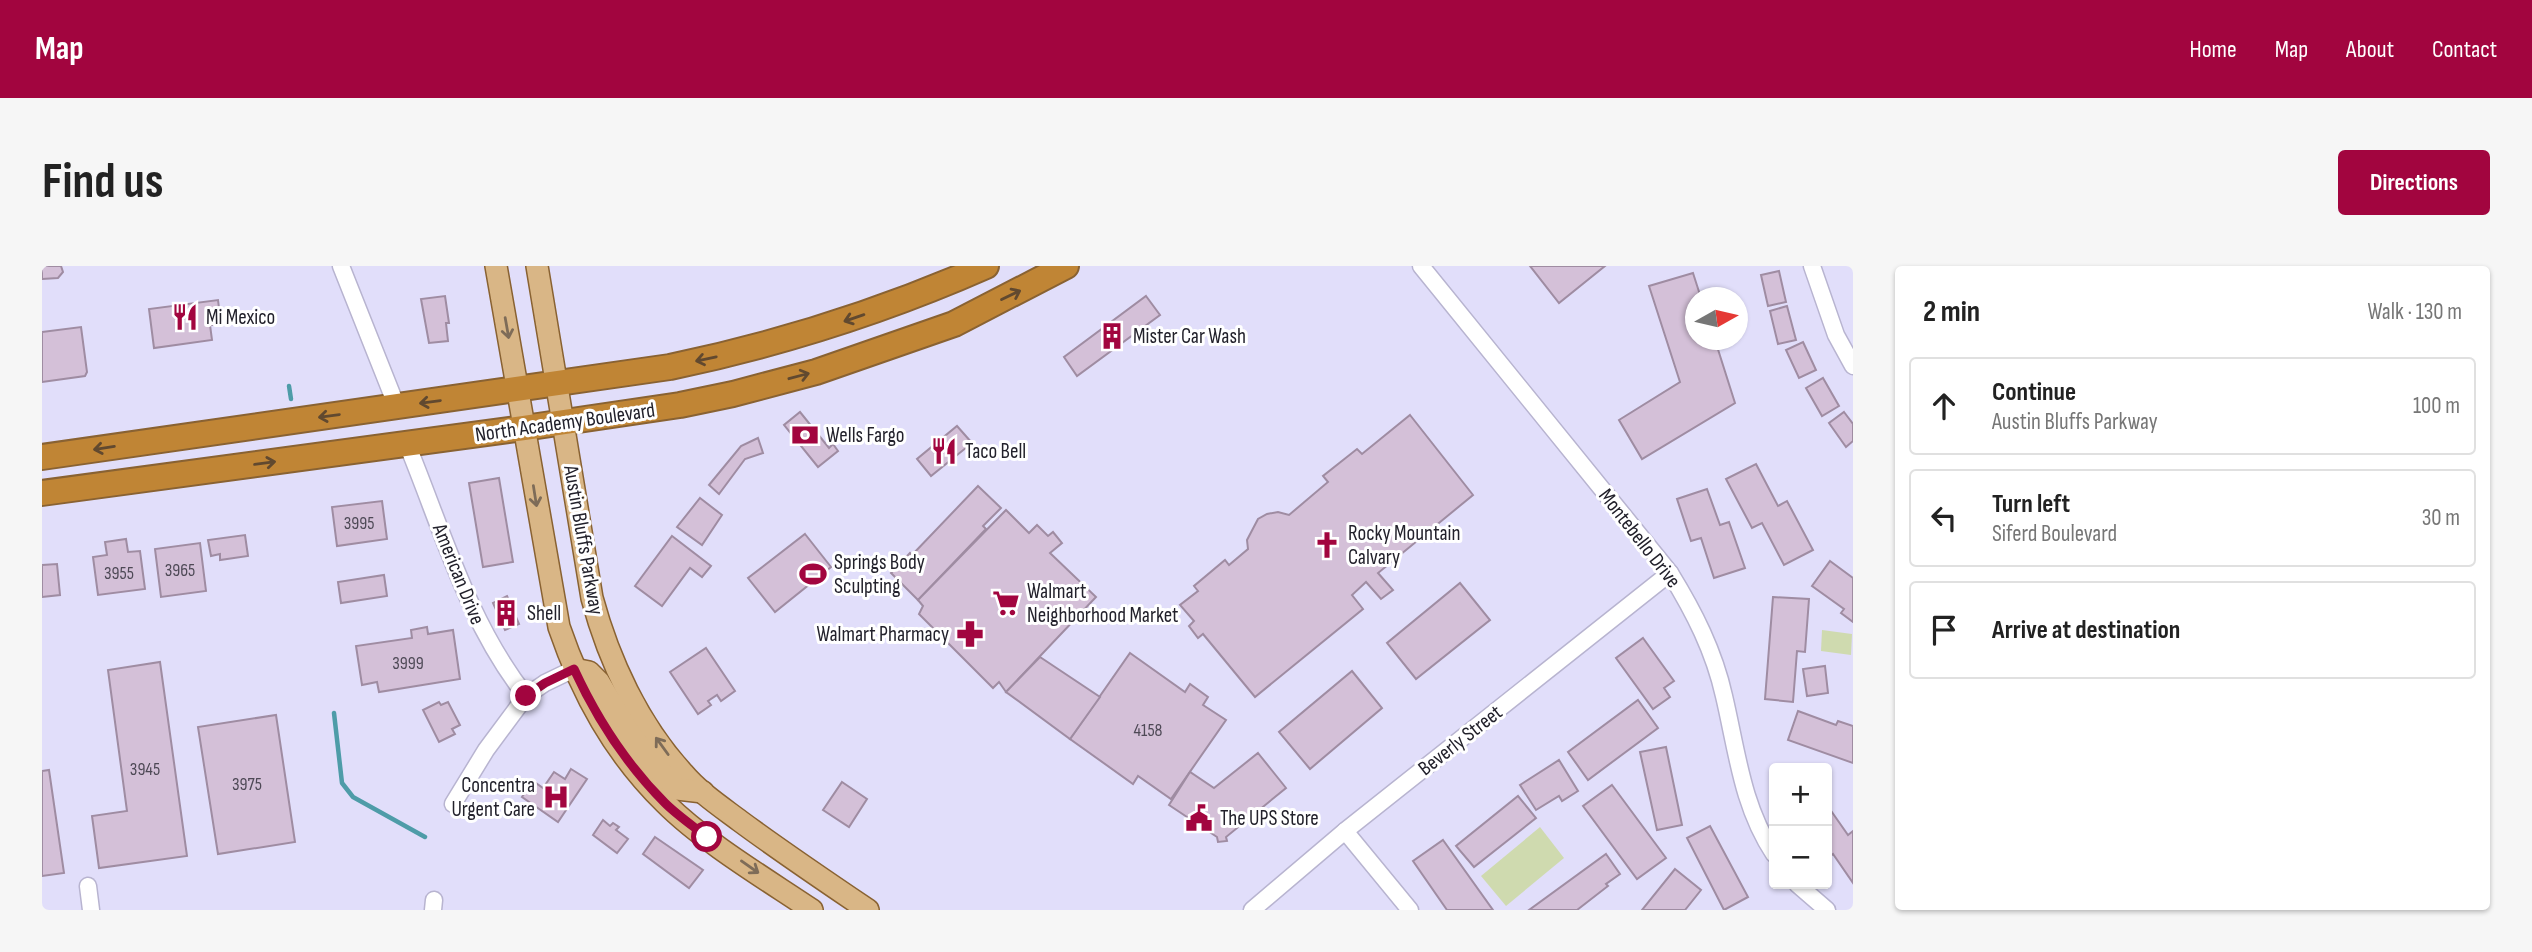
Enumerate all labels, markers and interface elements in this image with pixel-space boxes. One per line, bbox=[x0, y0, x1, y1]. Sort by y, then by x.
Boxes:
text: Map bbox=[35, 29, 84, 69]
text: Home bbox=[2189, 35, 2237, 64]
text: Map bbox=[2275, 35, 2308, 64]
text: About bbox=[2346, 35, 2394, 64]
text: Contact bbox=[2432, 35, 2497, 64]
button: Directions bbox=[2338, 150, 2490, 215]
text: Find us bbox=[42, 153, 164, 212]
north arrow bbox=[1685, 287, 1748, 350]
one-way arrow bbox=[1000, 288, 1021, 301]
text: 2 min bbox=[1923, 294, 1980, 330]
text: Walk · 130 m bbox=[2367, 298, 2462, 326]
restaurant icon: Mi Mexico bbox=[170, 302, 200, 332]
place label: Mi Mexico bbox=[206, 305, 275, 330]
one-way arrow bbox=[844, 313, 866, 325]
one-way arrow bbox=[501, 316, 514, 339]
building icon: Mister Car Wash bbox=[1097, 321, 1127, 351]
place label: Mister Car Wash bbox=[1133, 324, 1246, 349]
one-way arrow bbox=[695, 353, 718, 367]
one-way arrow bbox=[787, 369, 810, 382]
text: Continue bbox=[1992, 377, 2076, 408]
icon: ahead bbox=[1925, 387, 1963, 425]
text: 100 m bbox=[2413, 392, 2460, 420]
one-way arrow bbox=[419, 396, 442, 409]
street label: North Academy Boulevard bbox=[474, 397, 657, 447]
text: Austin Bluffs Parkway bbox=[1992, 408, 2158, 436]
one-way arrow bbox=[318, 410, 341, 423]
bank icon: Wells Fargo bbox=[790, 420, 820, 450]
place label: Wells Fargo bbox=[826, 423, 905, 448]
restaurant icon: Taco Bell bbox=[929, 436, 959, 466]
place label: Taco Bell bbox=[965, 439, 1026, 464]
one-way arrow bbox=[93, 441, 116, 454]
one-way arrow bbox=[253, 456, 276, 469]
street label: Austin Bluffs Parkway bbox=[558, 462, 609, 617]
one-way arrow bbox=[529, 484, 542, 507]
street label: Montebello Drive bbox=[1593, 484, 1686, 593]
text: Turn left bbox=[1992, 489, 2070, 520]
icon: left bbox=[1925, 499, 1963, 537]
text: 30 m bbox=[2422, 504, 2460, 532]
house number: 3995 bbox=[344, 513, 374, 534]
street label: American Drive bbox=[427, 519, 490, 628]
text: Siferd Boulevard bbox=[1992, 520, 2117, 548]
place label: Rocky Mountain Calvary bbox=[1348, 521, 1460, 570]
church icon: Rocky Mountain Calvary bbox=[1312, 530, 1342, 560]
place label: Springs Body Sculpting bbox=[834, 550, 925, 599]
sports icon: Springs Body Sculpting bbox=[798, 559, 828, 589]
house number: 3965 bbox=[165, 560, 195, 581]
house number: 3955 bbox=[104, 563, 134, 584]
place label: Walmart Neighborhood Market bbox=[1027, 579, 1178, 628]
supermarket icon: Walmart Neighborhood Market bbox=[991, 588, 1021, 618]
building icon: Shell bbox=[491, 598, 521, 628]
place label: Shell bbox=[527, 601, 561, 626]
icon: arrive bbox=[1925, 611, 1963, 649]
text: Arrive at destination bbox=[1992, 615, 2180, 646]
pharmacy icon: Walmart Pharmacy bbox=[955, 619, 985, 649]
place label: Walmart Pharmacy bbox=[816, 622, 949, 647]
house number: 3999 bbox=[392, 653, 424, 674]
route end bbox=[510, 680, 541, 711]
street label: Beverly Street bbox=[1413, 700, 1507, 781]
house number: 4158 bbox=[1134, 720, 1163, 741]
one-way arrow bbox=[655, 737, 669, 756]
house number: 3945 bbox=[130, 759, 160, 780]
map controls bbox=[1769, 763, 1832, 889]
button: + bbox=[1769, 763, 1832, 826]
place label: Concentra Urgent Care bbox=[451, 773, 535, 822]
house number: 3975 bbox=[232, 774, 262, 795]
hospital icon: Concentra Urgent Care bbox=[541, 782, 571, 812]
public building icon: The UPS Store bbox=[1184, 803, 1214, 833]
place label: The UPS Store bbox=[1220, 806, 1319, 831]
route start bbox=[691, 821, 722, 852]
button: − bbox=[1769, 826, 1832, 889]
one-way arrow bbox=[740, 860, 759, 874]

